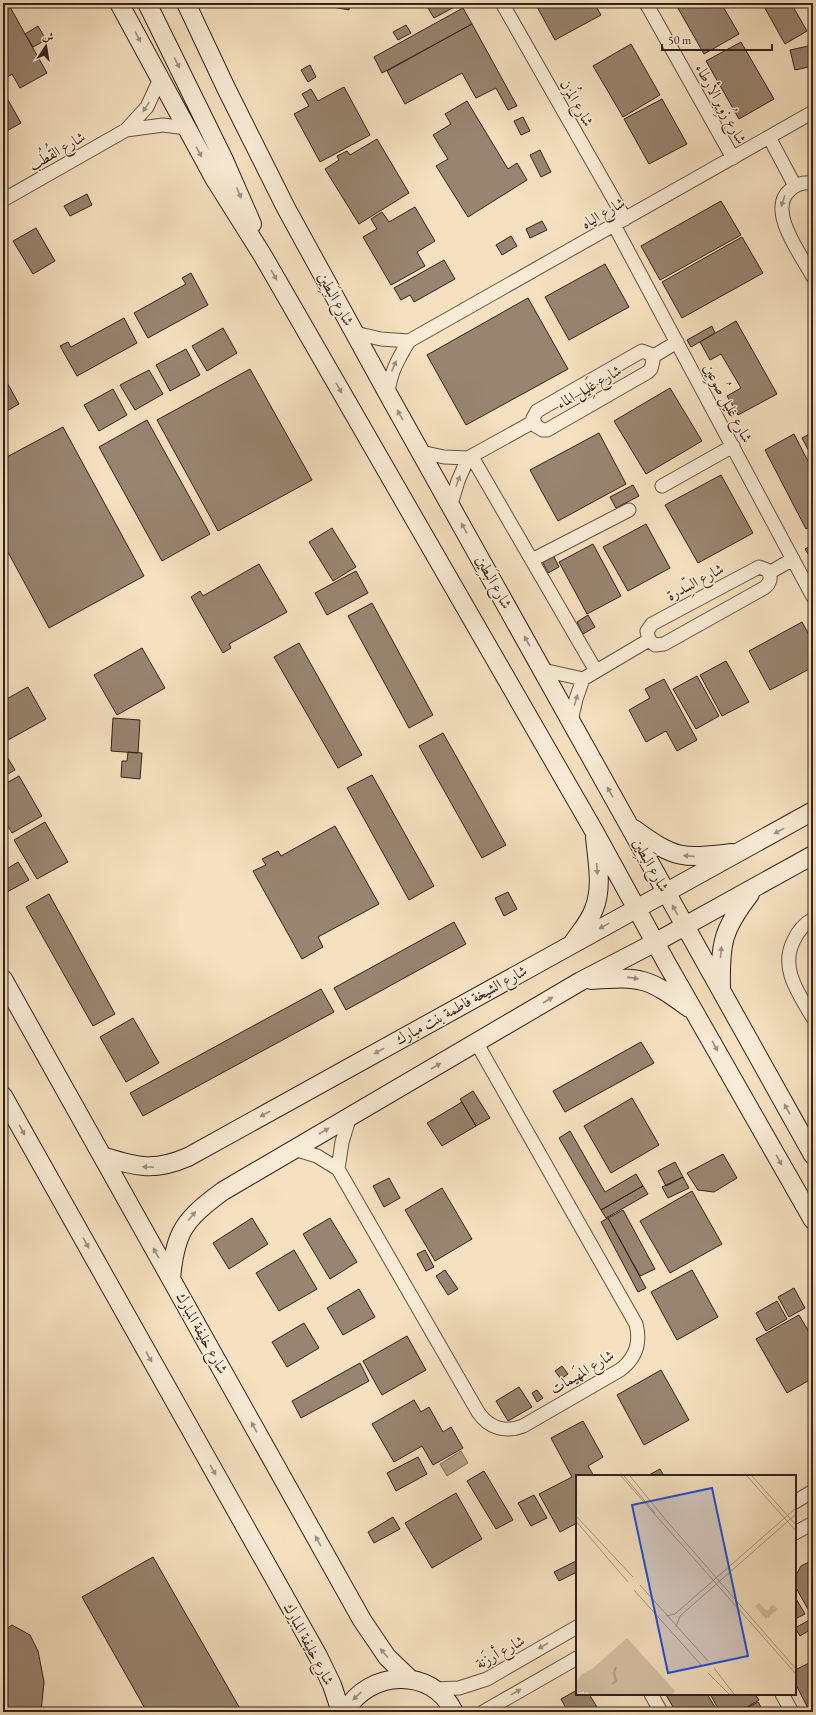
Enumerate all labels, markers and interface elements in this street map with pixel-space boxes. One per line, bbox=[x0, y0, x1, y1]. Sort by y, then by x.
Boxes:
north arrow bbox=[26, 26, 66, 66]
scale bar bbox=[662, 26, 772, 52]
text: ش bbox=[41, 28, 55, 44]
one-way arrow bbox=[134, 32, 141, 43]
text: 50 m bbox=[668, 32, 692, 48]
one-way arrow bbox=[173, 57, 180, 69]
street label: شارع زُوِير الأرطاء bbox=[688, 59, 754, 149]
street label: شارع المُزن bbox=[553, 74, 601, 132]
one-way arrow bbox=[142, 101, 150, 112]
street label: شارع القُطُب bbox=[24, 124, 90, 178]
one-way arrow bbox=[196, 146, 203, 158]
one-way arrow bbox=[237, 187, 243, 199]
street label: شارع الياه bbox=[577, 192, 630, 236]
one-way arrow bbox=[780, 196, 786, 208]
street label: شارع البَطِين bbox=[311, 268, 360, 331]
one-way arrow bbox=[271, 269, 278, 281]
street label: شارع غليل صُوعِين bbox=[696, 358, 760, 448]
street label: شارع غَلِيل الماء bbox=[552, 359, 627, 416]
one-way arrow bbox=[392, 360, 398, 372]
one-way arrow bbox=[336, 382, 343, 394]
one-way arrow bbox=[396, 409, 403, 421]
one-way arrow bbox=[455, 474, 461, 486]
one-way arrow bbox=[460, 522, 467, 534]
street label: شارع البَطِين bbox=[469, 551, 518, 614]
street label: شارع السِّدرة bbox=[662, 558, 728, 608]
one-way arrow bbox=[523, 636, 530, 647]
one-way arrow bbox=[573, 694, 579, 706]
one-way arrow bbox=[607, 786, 614, 798]
one-way arrow bbox=[773, 827, 785, 834]
street label: شارع البَطِين bbox=[626, 834, 675, 897]
one-way arrow bbox=[682, 853, 695, 860]
one-way arrow bbox=[594, 863, 601, 875]
one-way arrow bbox=[672, 904, 679, 915]
one-way arrow bbox=[598, 923, 610, 930]
one-way arrow bbox=[718, 946, 724, 958]
street label: شارع الشيخة فاطمة بنت مبارك bbox=[391, 960, 532, 1052]
one-way arrow bbox=[627, 975, 640, 981]
one-way arrow bbox=[543, 996, 553, 1004]
one-way arrow bbox=[712, 1041, 719, 1052]
one-way arrow bbox=[373, 1048, 384, 1054]
one-way arrow bbox=[430, 1062, 442, 1069]
one-way arrow bbox=[783, 1103, 790, 1115]
one-way arrow bbox=[259, 1111, 271, 1117]
one-way arrow bbox=[19, 1124, 26, 1136]
one-way arrow bbox=[318, 1127, 330, 1134]
one-way arrow bbox=[776, 1154, 782, 1166]
one-way arrow bbox=[141, 1164, 154, 1170]
one-way arrow bbox=[187, 1211, 196, 1222]
one-way arrow bbox=[82, 1237, 89, 1249]
one-way arrow bbox=[153, 1247, 160, 1259]
street label: شارع خليفة المبارك bbox=[169, 1289, 233, 1379]
street label: شارع المهَيمات bbox=[546, 1344, 619, 1402]
one-way arrow bbox=[146, 1351, 153, 1363]
one-way arrow bbox=[251, 1421, 258, 1433]
one-way arrow bbox=[210, 1464, 216, 1476]
inset map bbox=[576, 1475, 796, 1695]
one-way arrow bbox=[315, 1535, 322, 1546]
street label: شارع خليفة المبارك bbox=[276, 1599, 339, 1690]
street label: شارع أرزَنة bbox=[471, 1630, 530, 1676]
one-way arrow bbox=[537, 1643, 549, 1650]
one-way arrow bbox=[379, 1647, 388, 1658]
one-way arrow bbox=[510, 1689, 522, 1695]
one-way arrow bbox=[352, 1691, 362, 1700]

